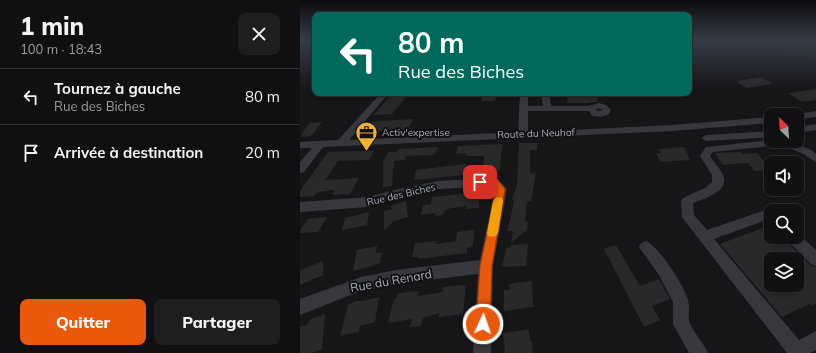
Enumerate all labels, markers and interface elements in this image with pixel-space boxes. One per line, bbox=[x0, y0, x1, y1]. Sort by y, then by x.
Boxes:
text: 1 min bbox=[20, 11, 84, 41]
button: close bbox=[238, 13, 280, 55]
text: 80 m bbox=[398, 25, 464, 60]
icon: left bbox=[332, 28, 384, 80]
text: 100 m · 18:43 bbox=[20, 41, 102, 57]
text: Rue des Biches bbox=[398, 60, 524, 83]
text: Tournez à gauche bbox=[54, 79, 181, 98]
icon: left bbox=[20, 86, 42, 108]
text: 80 m bbox=[245, 87, 280, 106]
text: Rue des Biches bbox=[54, 98, 145, 114]
north arrow bbox=[764, 108, 804, 148]
map controls bbox=[764, 108, 804, 292]
office icon: Activ'expertise bbox=[354, 119, 380, 152]
place label: Activ'expertise bbox=[382, 126, 450, 139]
street label: Route du Neuhof bbox=[497, 126, 576, 141]
icon: arrive bbox=[20, 142, 42, 164]
text: Arrivée à destination bbox=[54, 143, 203, 162]
text: 20 m bbox=[245, 143, 280, 162]
button: sound bbox=[764, 156, 804, 196]
pin bbox=[463, 165, 497, 199]
icon: arrive bbox=[469, 171, 491, 193]
street label: Rue des Biches bbox=[365, 180, 437, 209]
button: search bbox=[764, 204, 804, 244]
button: layers bbox=[764, 252, 804, 292]
street label: Rue du Renard bbox=[349, 266, 433, 295]
button: Quitter bbox=[20, 299, 146, 345]
button: Partager bbox=[154, 299, 280, 345]
position arrow bbox=[462, 303, 504, 345]

